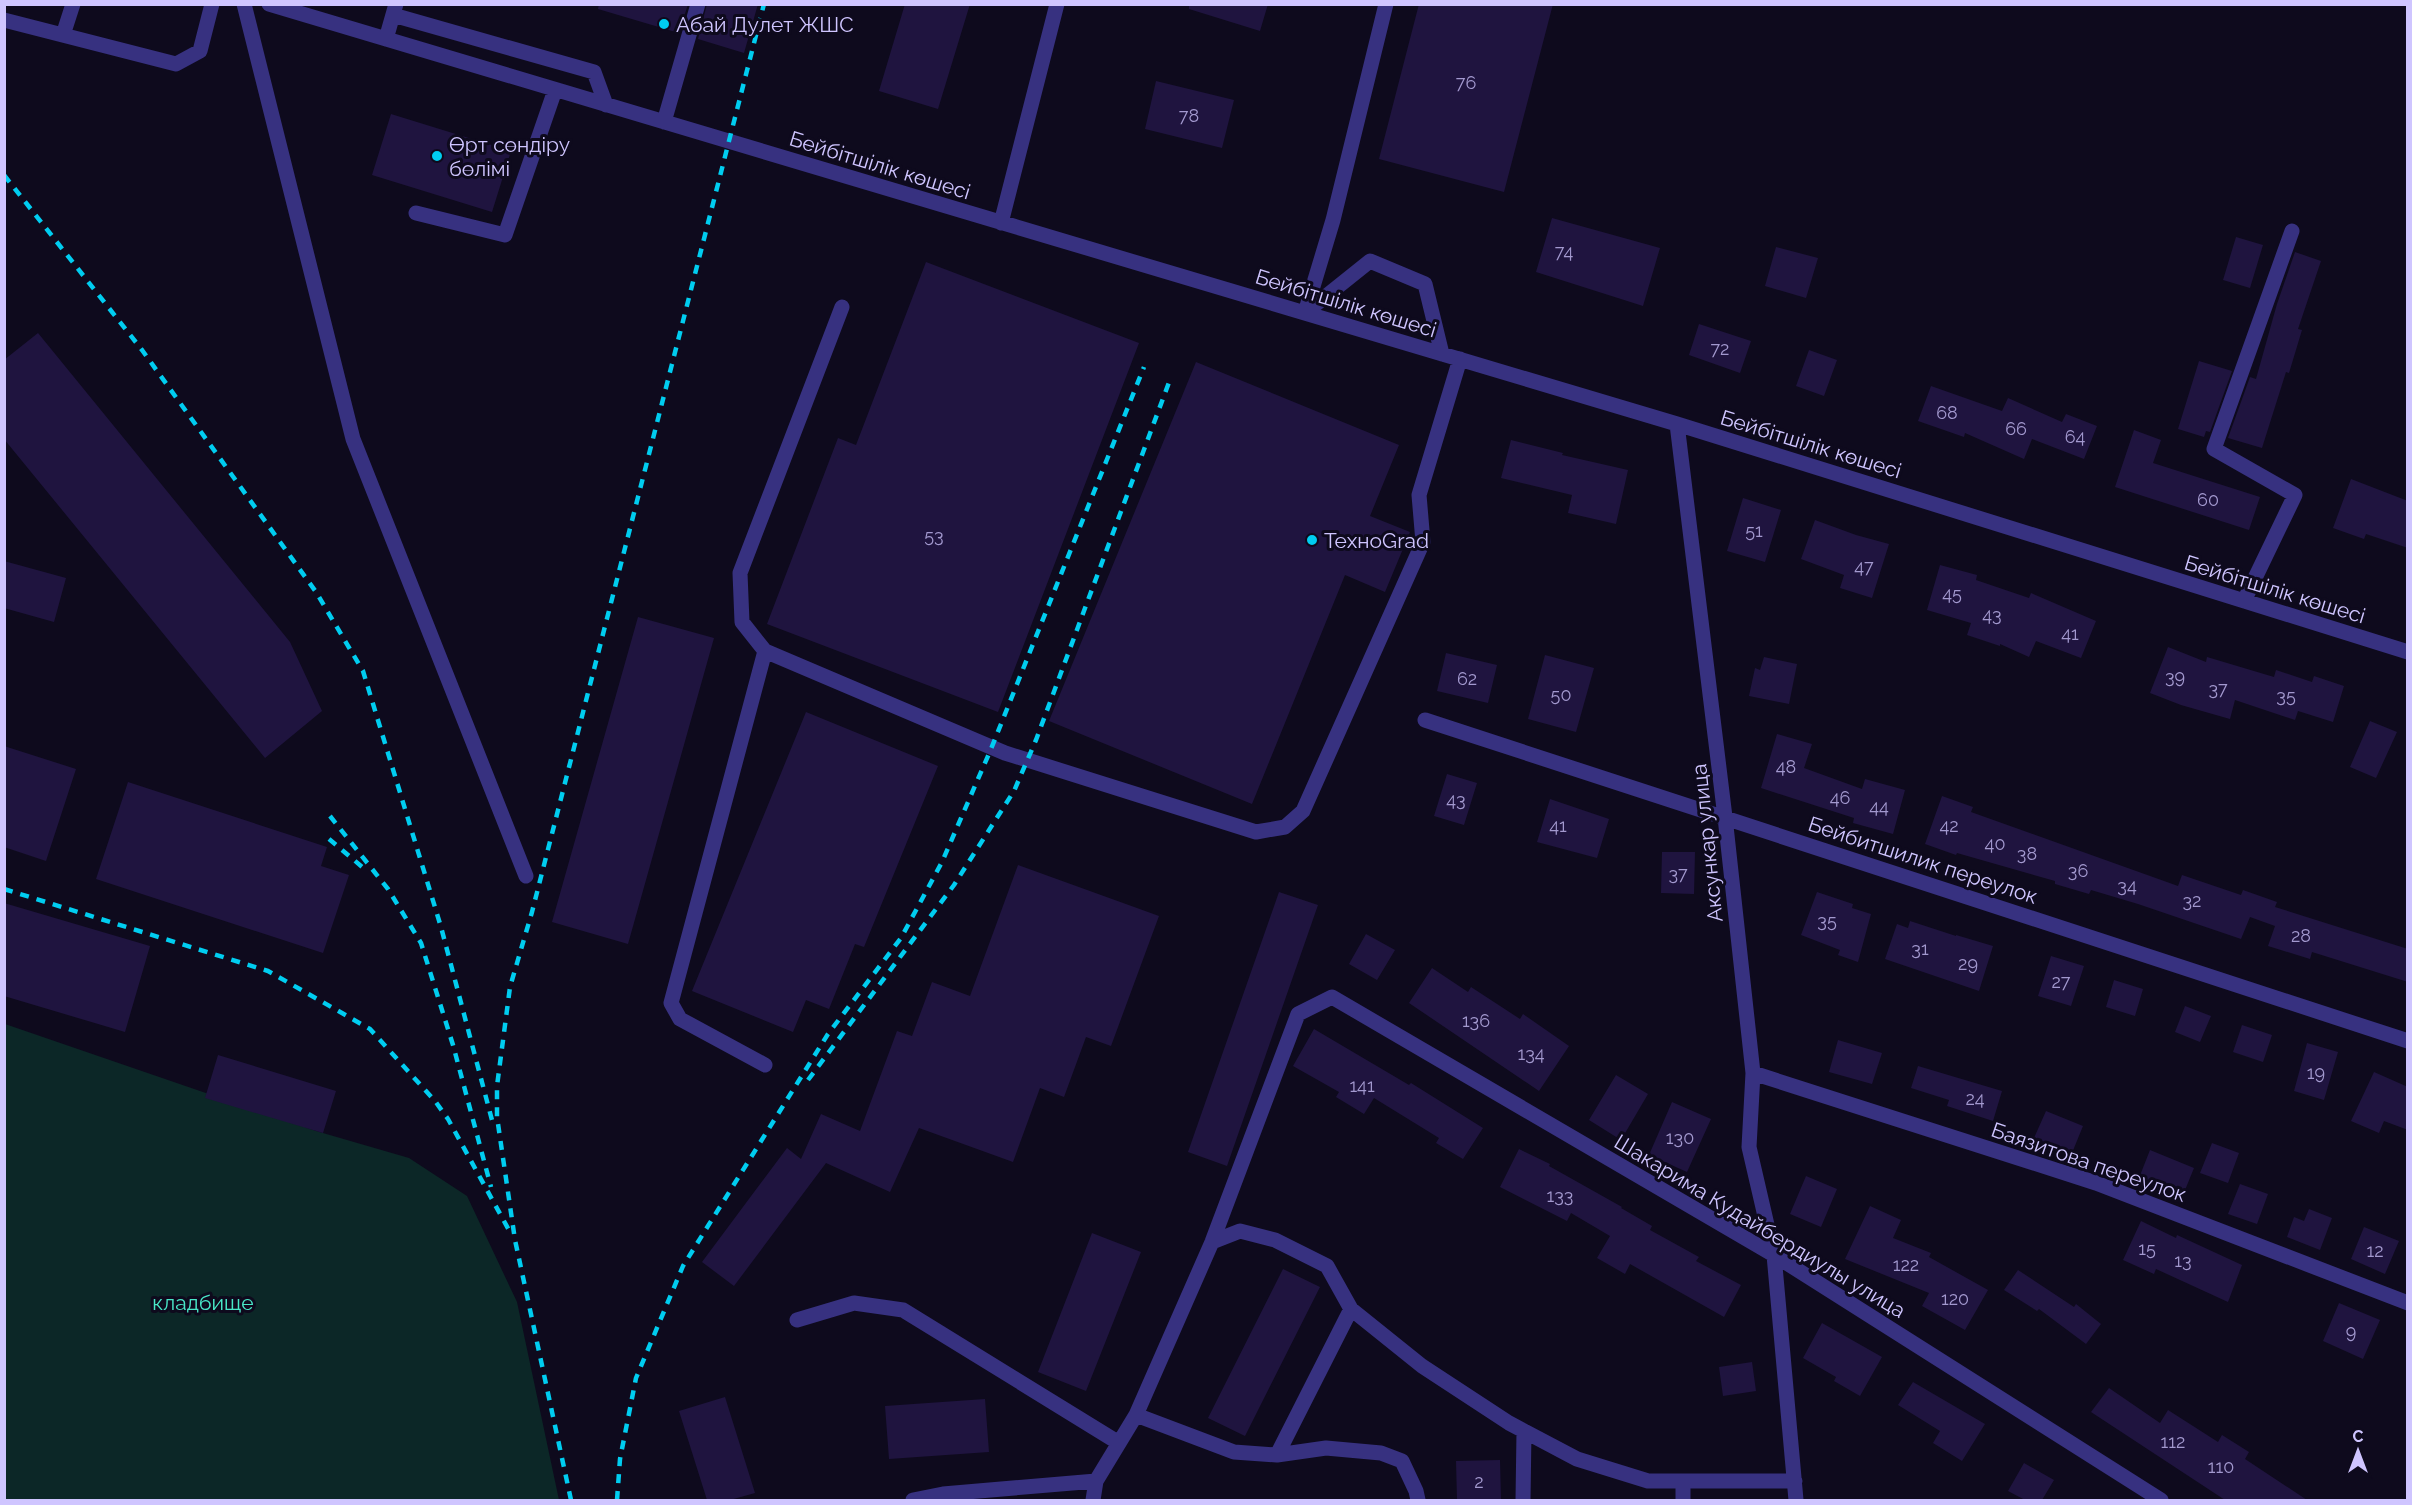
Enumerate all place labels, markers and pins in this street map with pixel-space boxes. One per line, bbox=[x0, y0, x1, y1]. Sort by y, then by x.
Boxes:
place label: Абай Дулет ЖШС bbox=[676, 12, 854, 37]
marker: Абай Дулет ЖШС bbox=[657, 17, 671, 31]
place label: Өрт сөндіру бөлімі bbox=[449, 132, 570, 181]
marker: Өрт сөндіру бөлімі bbox=[430, 149, 444, 163]
place label: ТехноGrad bbox=[1324, 528, 1429, 553]
marker: ТехноGrad bbox=[1305, 533, 1319, 547]

